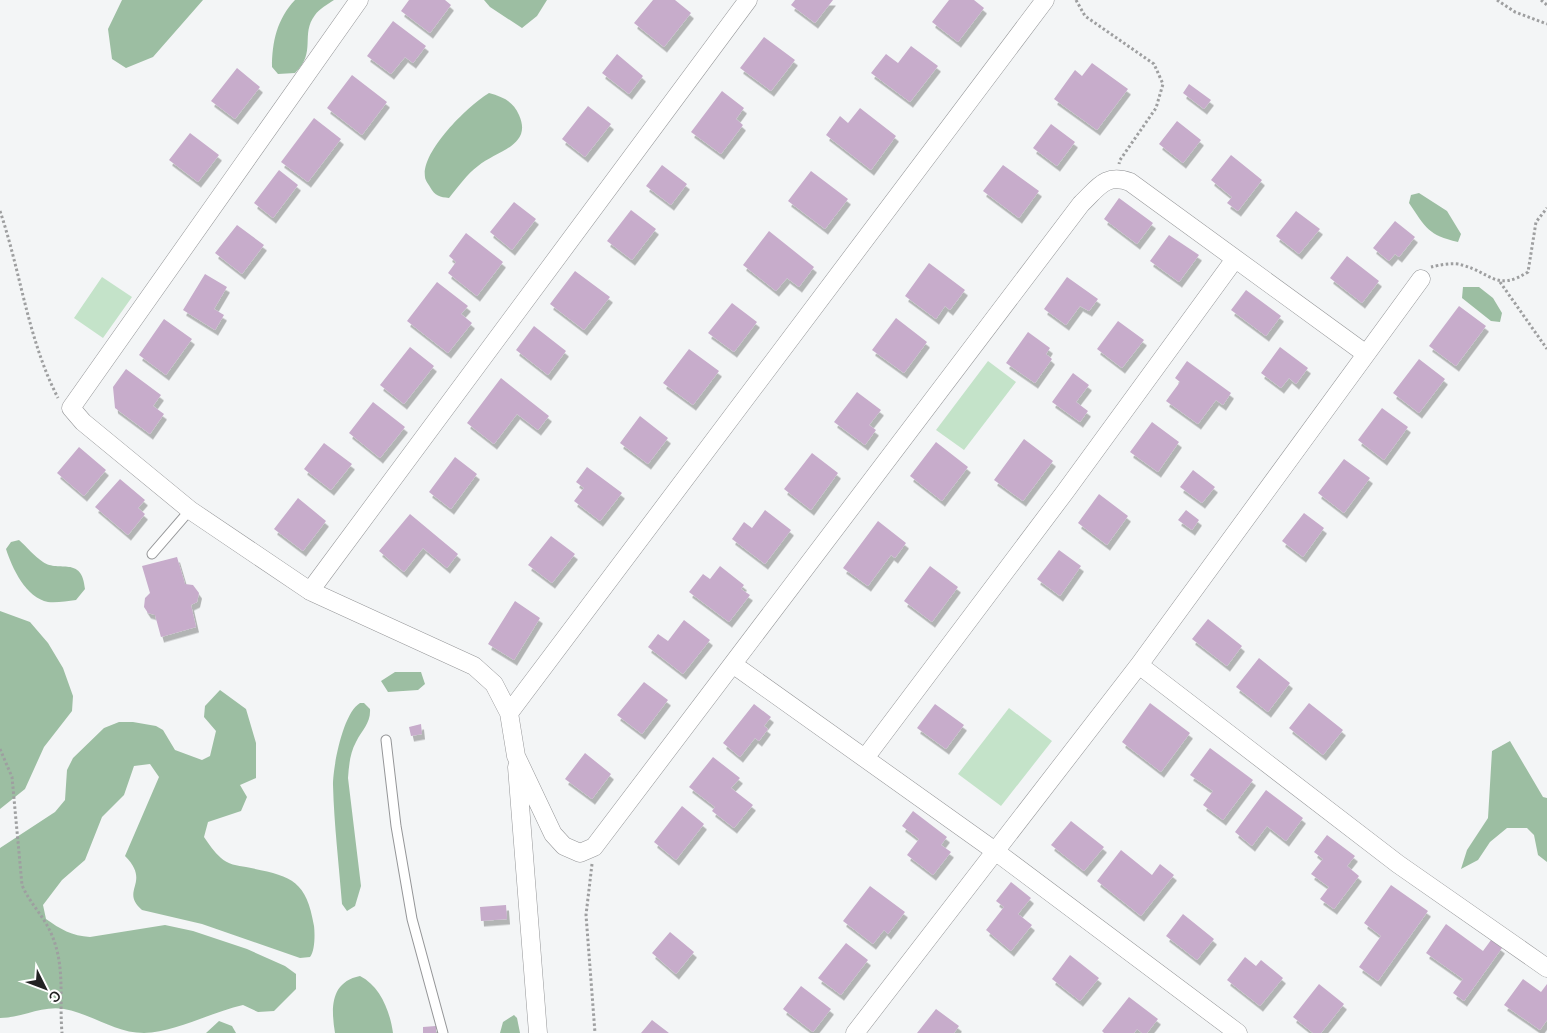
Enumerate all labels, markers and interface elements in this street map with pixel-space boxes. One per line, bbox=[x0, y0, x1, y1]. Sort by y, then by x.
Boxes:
north arrow bbox=[20, 963, 70, 1013]
text: С bbox=[45, 987, 66, 1007]

